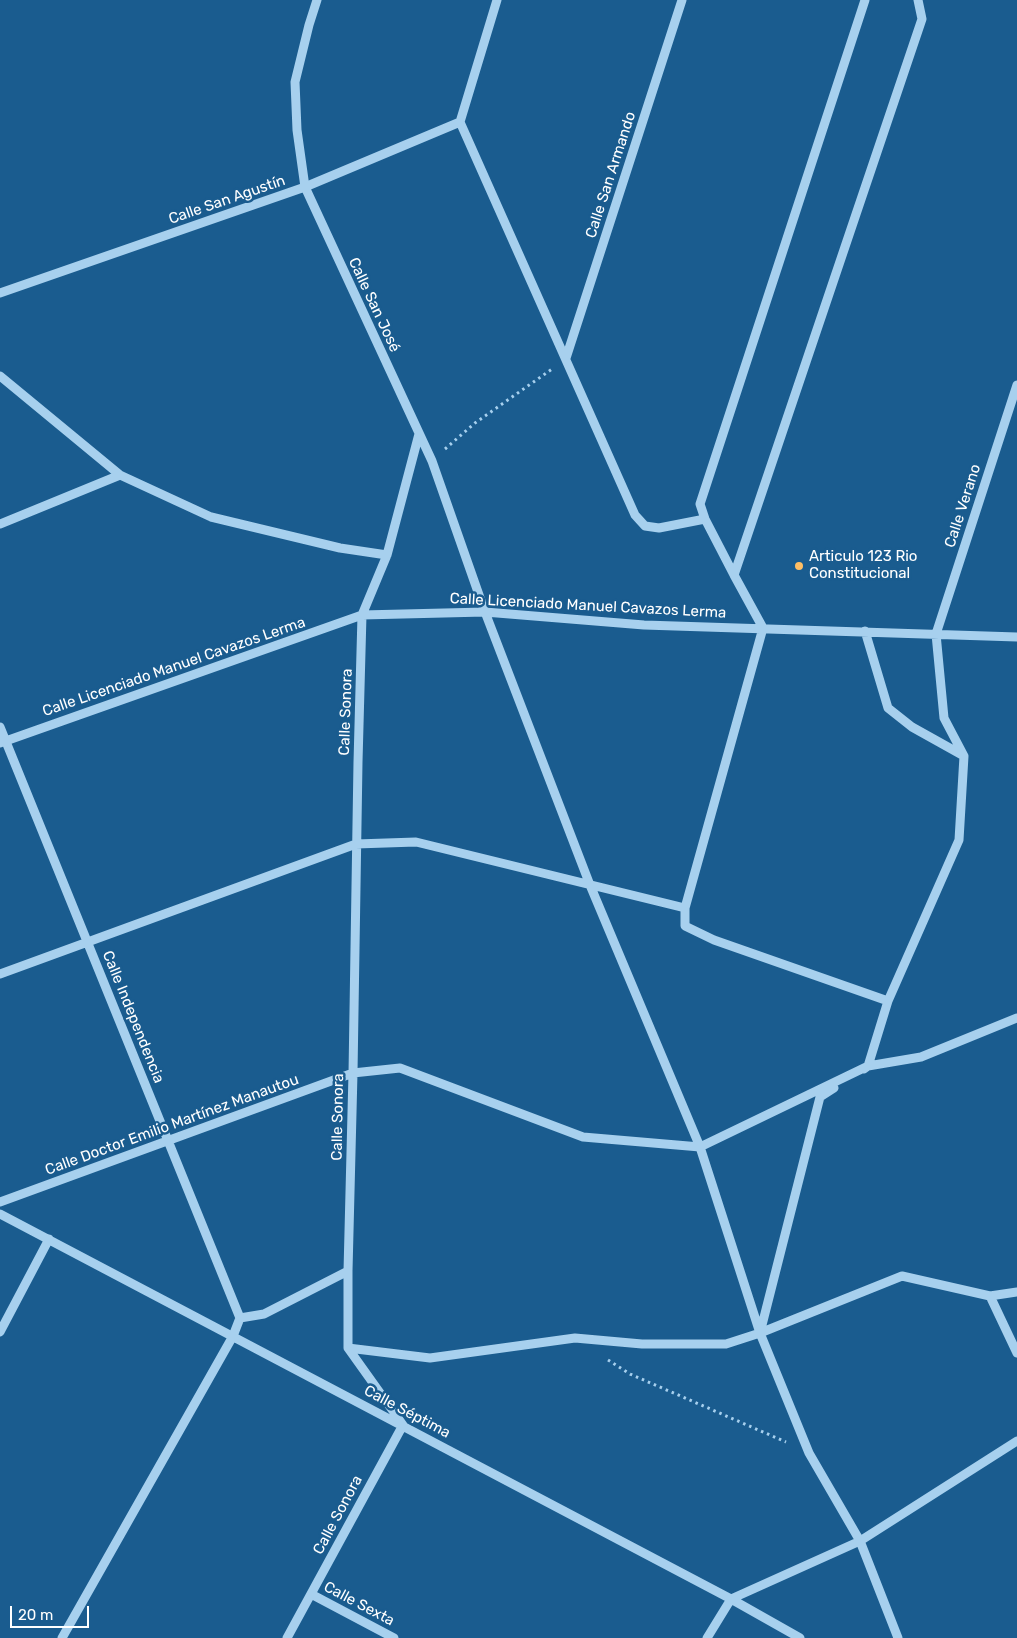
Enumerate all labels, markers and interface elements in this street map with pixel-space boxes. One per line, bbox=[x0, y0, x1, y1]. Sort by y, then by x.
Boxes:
street label: Calle San Armando bbox=[582, 109, 640, 241]
street label: Calle San Agustín bbox=[166, 172, 288, 228]
street label: Calle San José bbox=[344, 255, 404, 355]
street label: Calle Verano bbox=[941, 462, 985, 550]
place label: Articulo 123 Rio Constitucional bbox=[809, 548, 917, 583]
marker: Articulo 123 Rio Constitucional bbox=[793, 560, 805, 572]
street label: Calle Licenciado Manuel Cavazos Lerma bbox=[449, 590, 727, 622]
street label: Calle Licenciado Manuel Cavazos Lerma bbox=[40, 613, 308, 721]
street label: Calle Sonora bbox=[335, 668, 357, 756]
street label: Calle Independencia bbox=[98, 948, 168, 1086]
street label: Calle Doctor Emilio Martínez Manautou bbox=[43, 1071, 301, 1179]
street label: Calle Sonora bbox=[328, 1073, 348, 1161]
street label: Calle Séptima bbox=[361, 1382, 453, 1442]
street label: Calle Sonora bbox=[310, 1472, 366, 1558]
street label: Calle Sexta bbox=[321, 1578, 397, 1630]
scale bar bbox=[12, 1596, 91, 1628]
text: 20 m bbox=[18, 1606, 53, 1624]

